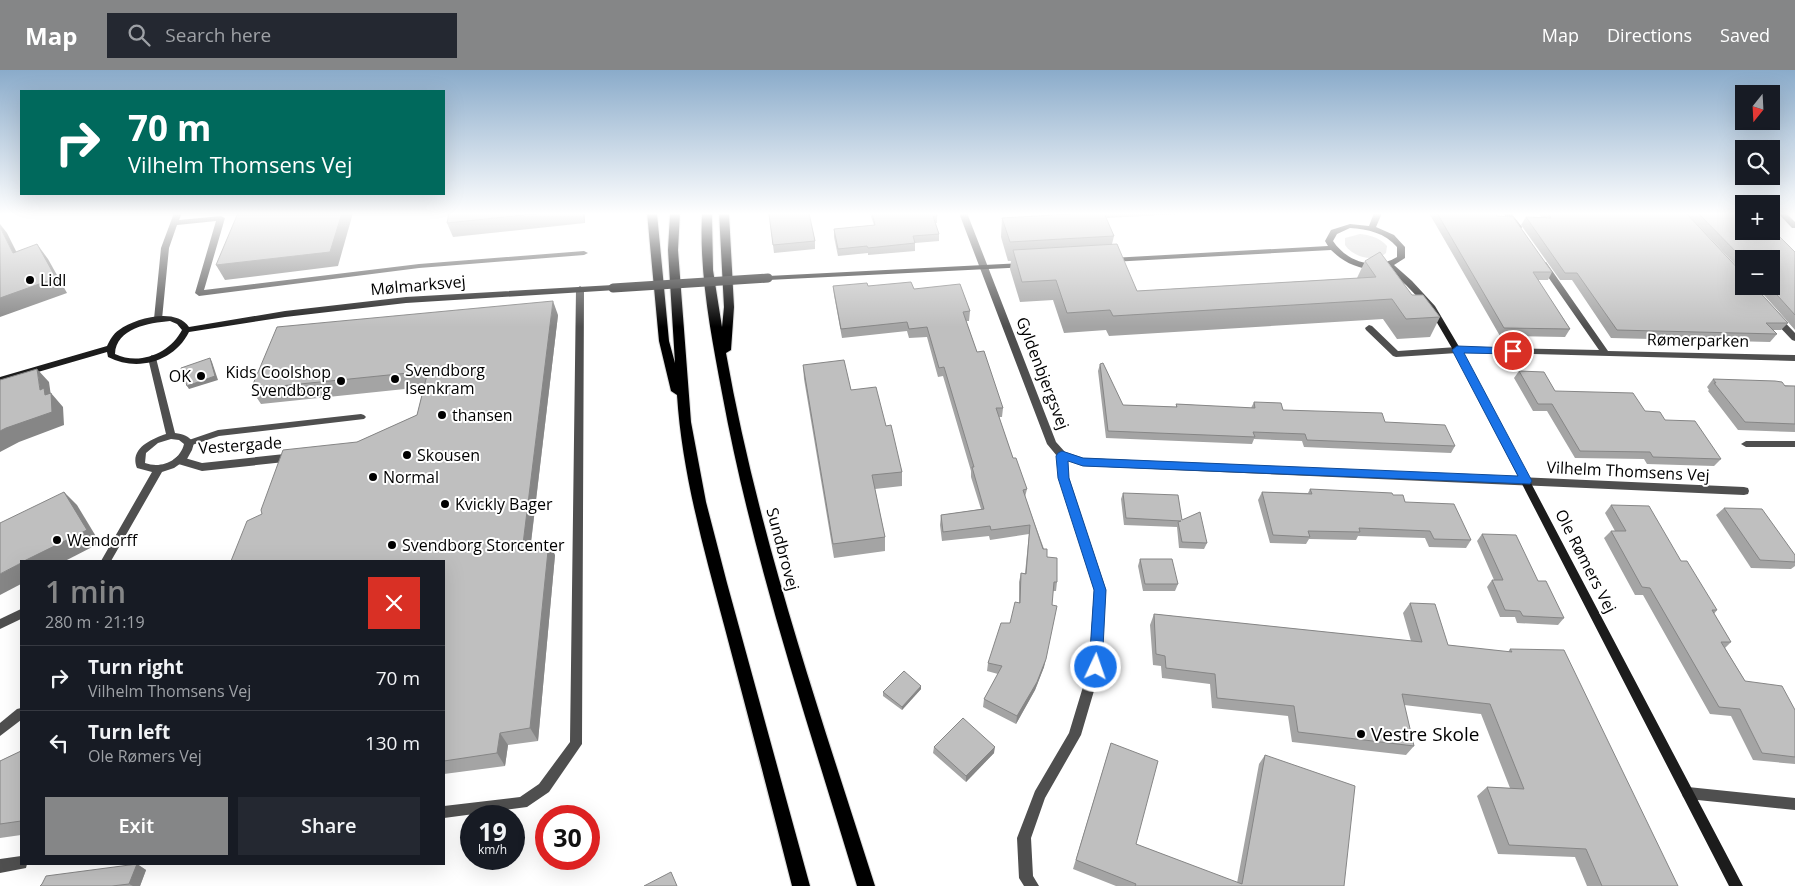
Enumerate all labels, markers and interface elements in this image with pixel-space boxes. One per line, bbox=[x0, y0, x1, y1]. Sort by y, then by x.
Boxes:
search box bbox=[107, 13, 457, 58]
text: Map bbox=[25, 19, 77, 52]
icon: search bbox=[125, 21, 153, 49]
text: Search here bbox=[165, 22, 271, 48]
text: Map bbox=[1542, 23, 1579, 47]
text: Directions bbox=[1607, 23, 1692, 47]
text: Saved bbox=[1720, 23, 1770, 47]
north arrow bbox=[1735, 85, 1780, 130]
map controls bbox=[1735, 85, 1780, 295]
text: 70 m bbox=[128, 104, 211, 151]
icon: right bbox=[45, 110, 110, 175]
button: search bbox=[1735, 140, 1780, 185]
text: Vilhelm Thomsens Vej bbox=[128, 149, 352, 179]
button: + bbox=[1735, 195, 1780, 240]
button: − bbox=[1735, 250, 1780, 295]
place label: Lidl bbox=[40, 269, 66, 291]
street label: Mølmarksvej bbox=[370, 270, 466, 300]
marker: Lidl bbox=[24, 274, 36, 286]
street label: Gyldenbjergsvej bbox=[1011, 314, 1075, 432]
street label: Rømerparken bbox=[1647, 328, 1749, 352]
pin bbox=[1492, 330, 1534, 372]
icon: arrive bbox=[1499, 337, 1527, 365]
place label: Svendborg Isenkram bbox=[405, 359, 485, 399]
place label: Kids Coolshop Svendborg bbox=[225, 361, 331, 401]
place label: OK bbox=[169, 365, 191, 387]
marker: OK bbox=[195, 370, 207, 382]
marker: Svendborg Isenkram bbox=[389, 373, 401, 385]
marker: Kids Coolshop Svendborg bbox=[335, 375, 347, 387]
place label: thansen bbox=[452, 404, 513, 426]
marker: thansen bbox=[436, 409, 448, 421]
street label: Vestergade bbox=[197, 431, 283, 459]
place label: Skousen bbox=[417, 444, 480, 466]
marker: Skousen bbox=[401, 449, 413, 461]
street label: Vilhelm Thomsens Vej bbox=[1546, 456, 1710, 486]
place label: Normal bbox=[383, 466, 439, 488]
marker: Normal bbox=[367, 471, 379, 483]
place label: Kvickly Bager bbox=[455, 493, 553, 515]
marker: Kvickly Bager bbox=[439, 498, 451, 510]
street label: Sundbrovej bbox=[761, 505, 805, 593]
street label: Ole Rømers Vej bbox=[1550, 505, 1622, 617]
place label: Wendorff bbox=[67, 529, 139, 551]
marker: Wendorff bbox=[51, 534, 63, 546]
place label: Svendborg Storcenter bbox=[402, 534, 565, 556]
marker: Svendborg Storcenter bbox=[386, 539, 398, 551]
text: 1 min bbox=[45, 571, 126, 612]
button: close bbox=[368, 577, 420, 629]
text: 280 m · 21:19 bbox=[45, 611, 145, 633]
position arrow bbox=[1069, 640, 1121, 692]
text: Turn right bbox=[88, 654, 183, 680]
icon: right bbox=[45, 664, 73, 692]
text: 70 m bbox=[376, 665, 420, 691]
text: Vilhelm Thomsens Vej bbox=[88, 680, 251, 702]
text: Turn left bbox=[88, 719, 170, 745]
place label: Vestre Skole bbox=[1371, 721, 1480, 747]
marker: Vestre Skole bbox=[1355, 728, 1367, 740]
icon: left bbox=[45, 729, 73, 757]
text: 130 m bbox=[365, 730, 420, 756]
text: Ole Rømers Vej bbox=[88, 745, 202, 767]
button: Exit bbox=[45, 797, 228, 855]
button: Share bbox=[238, 797, 420, 855]
speed limit sign: 30 bbox=[535, 805, 600, 870]
text: 19 bbox=[478, 814, 507, 848]
text: km/h bbox=[478, 841, 507, 858]

